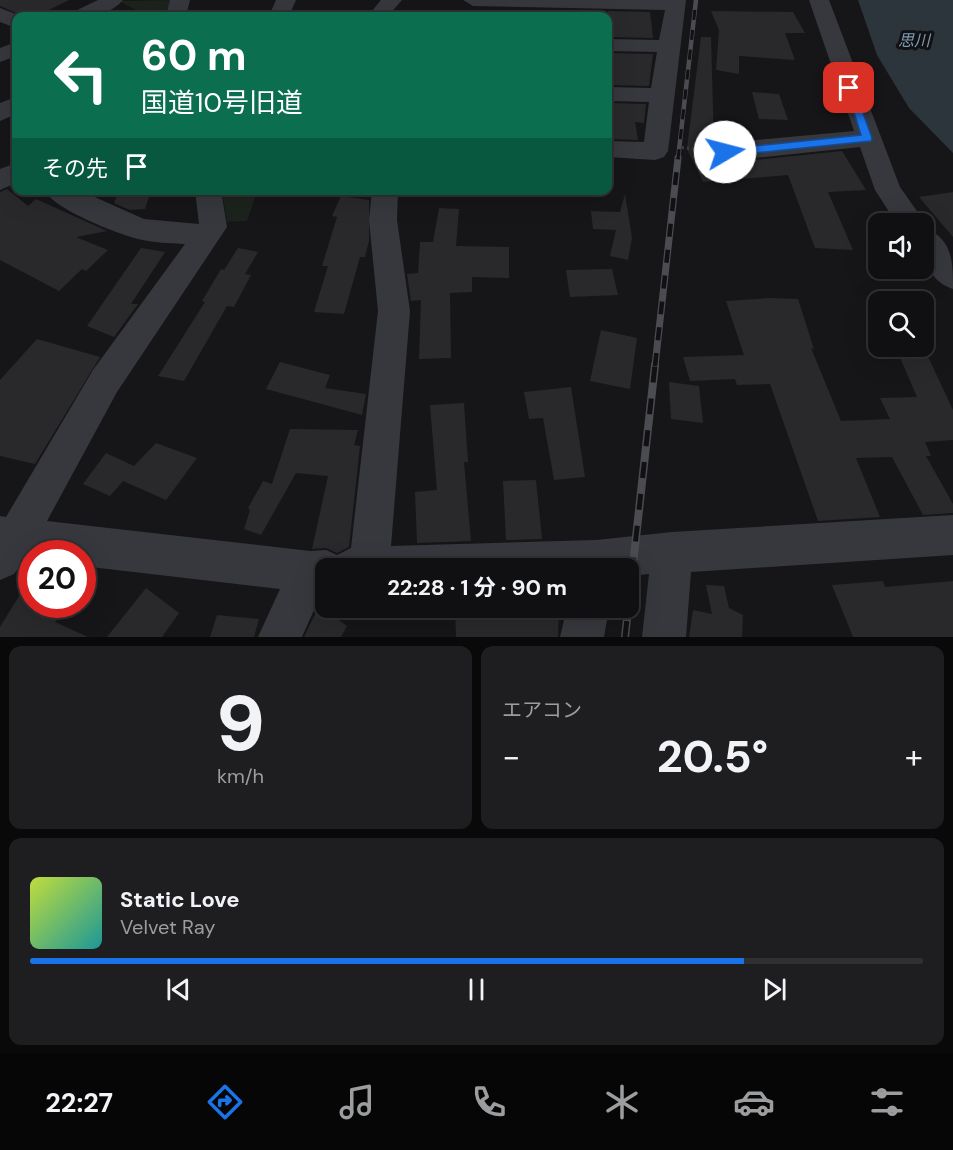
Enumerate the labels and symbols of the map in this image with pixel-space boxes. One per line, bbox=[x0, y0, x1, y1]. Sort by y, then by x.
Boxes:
water label: 思川 bbox=[898, 30, 932, 51]
pin bbox=[823, 62, 874, 113]
position arrow bbox=[693, 120, 757, 184]
speed limit sign: 20 bbox=[18, 540, 96, 618]

